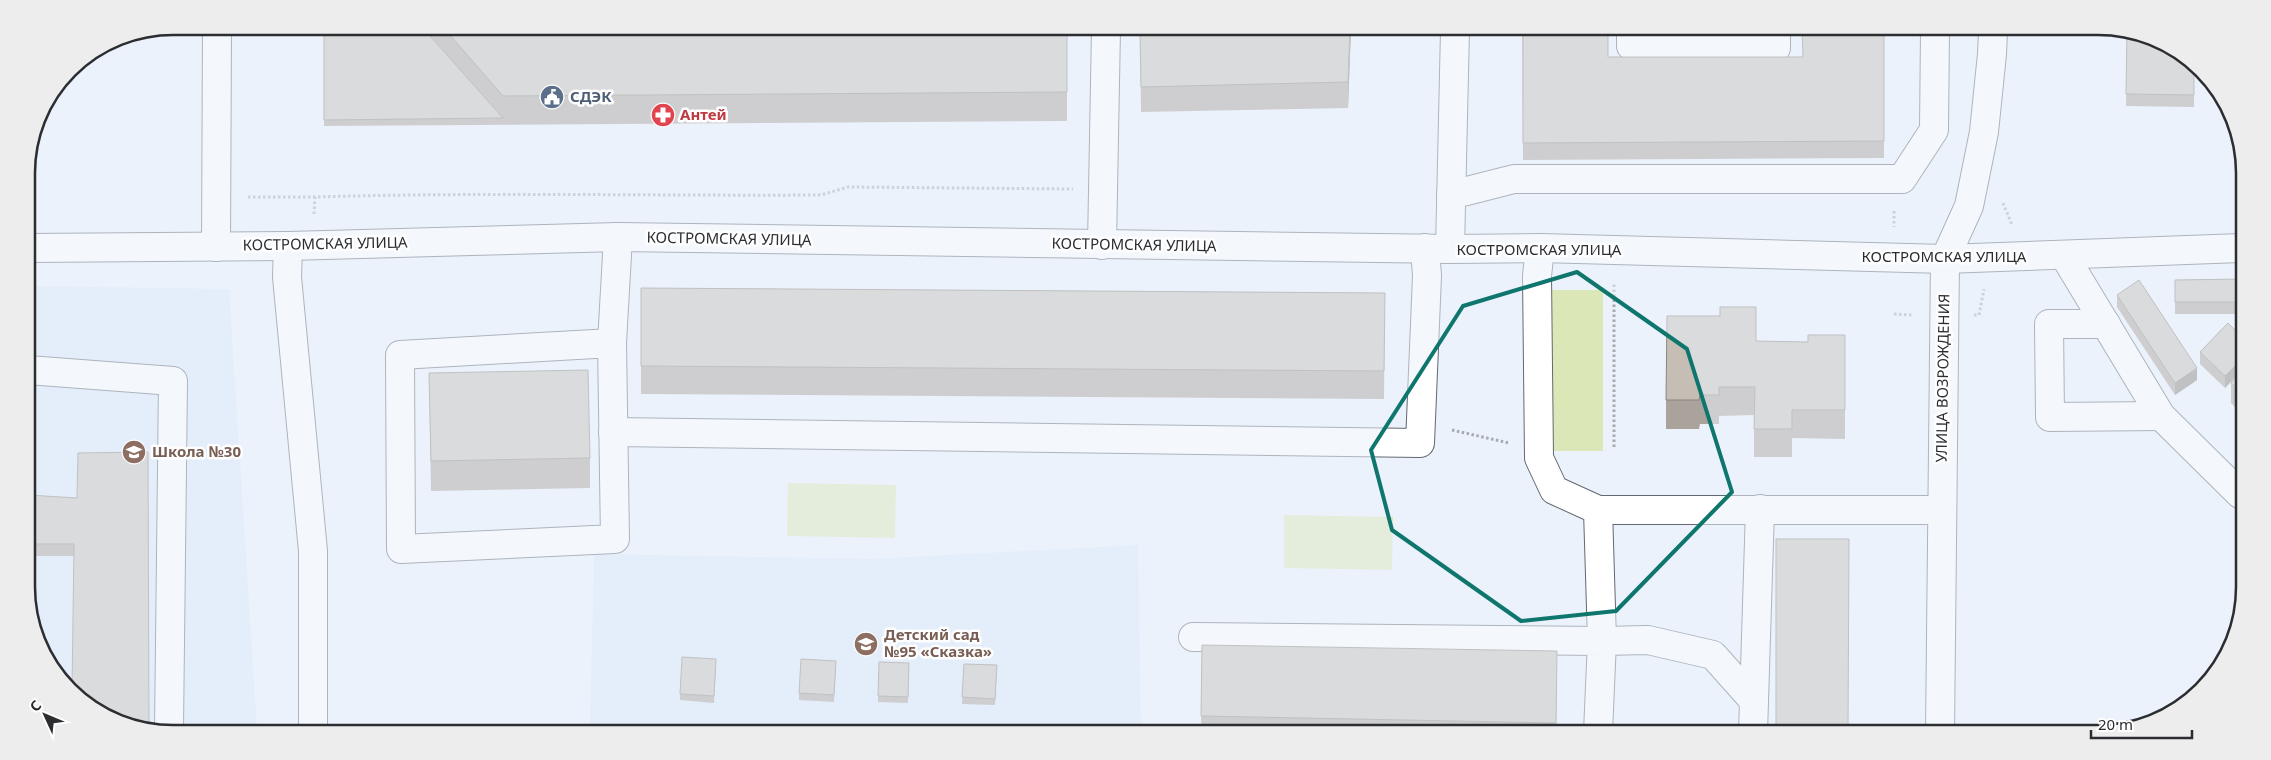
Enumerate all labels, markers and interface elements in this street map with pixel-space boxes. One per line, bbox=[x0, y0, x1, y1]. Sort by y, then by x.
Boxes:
public building icon: СДЭК bbox=[539, 84, 565, 110]
place label: СДЭК bbox=[570, 86, 612, 106]
pharmacy icon: Антей bbox=[650, 102, 676, 128]
place label: Антей bbox=[680, 104, 727, 124]
street label: КОСТРОМСКАЯ УЛИЦА bbox=[646, 227, 812, 249]
street label: КОСТРОМСКАЯ УЛИЦА bbox=[242, 232, 408, 254]
street label: КОСТРОМСКАЯ УЛИЦА bbox=[1051, 233, 1217, 255]
street label: КОСТРОМСКАЯ УЛИЦА bbox=[1457, 239, 1622, 259]
street label: КОСТРОМСКАЯ УЛИЦА bbox=[1862, 246, 2027, 266]
street label: УЛИЦА ВОЗРОЖДЕНИЯ bbox=[1931, 293, 1953, 463]
school or university icon: Школа №30 bbox=[121, 439, 147, 465]
place label: Школа №30 bbox=[152, 441, 241, 461]
place label: Детский сад №95 «Сказка» bbox=[884, 624, 992, 661]
school or university icon: Детский сад №95 «Сказка» bbox=[853, 631, 879, 657]
north arrow bbox=[20, 690, 70, 740]
text: С bbox=[25, 696, 45, 715]
scale bar bbox=[2091, 708, 2192, 740]
text: 20 m bbox=[2098, 714, 2133, 734]

